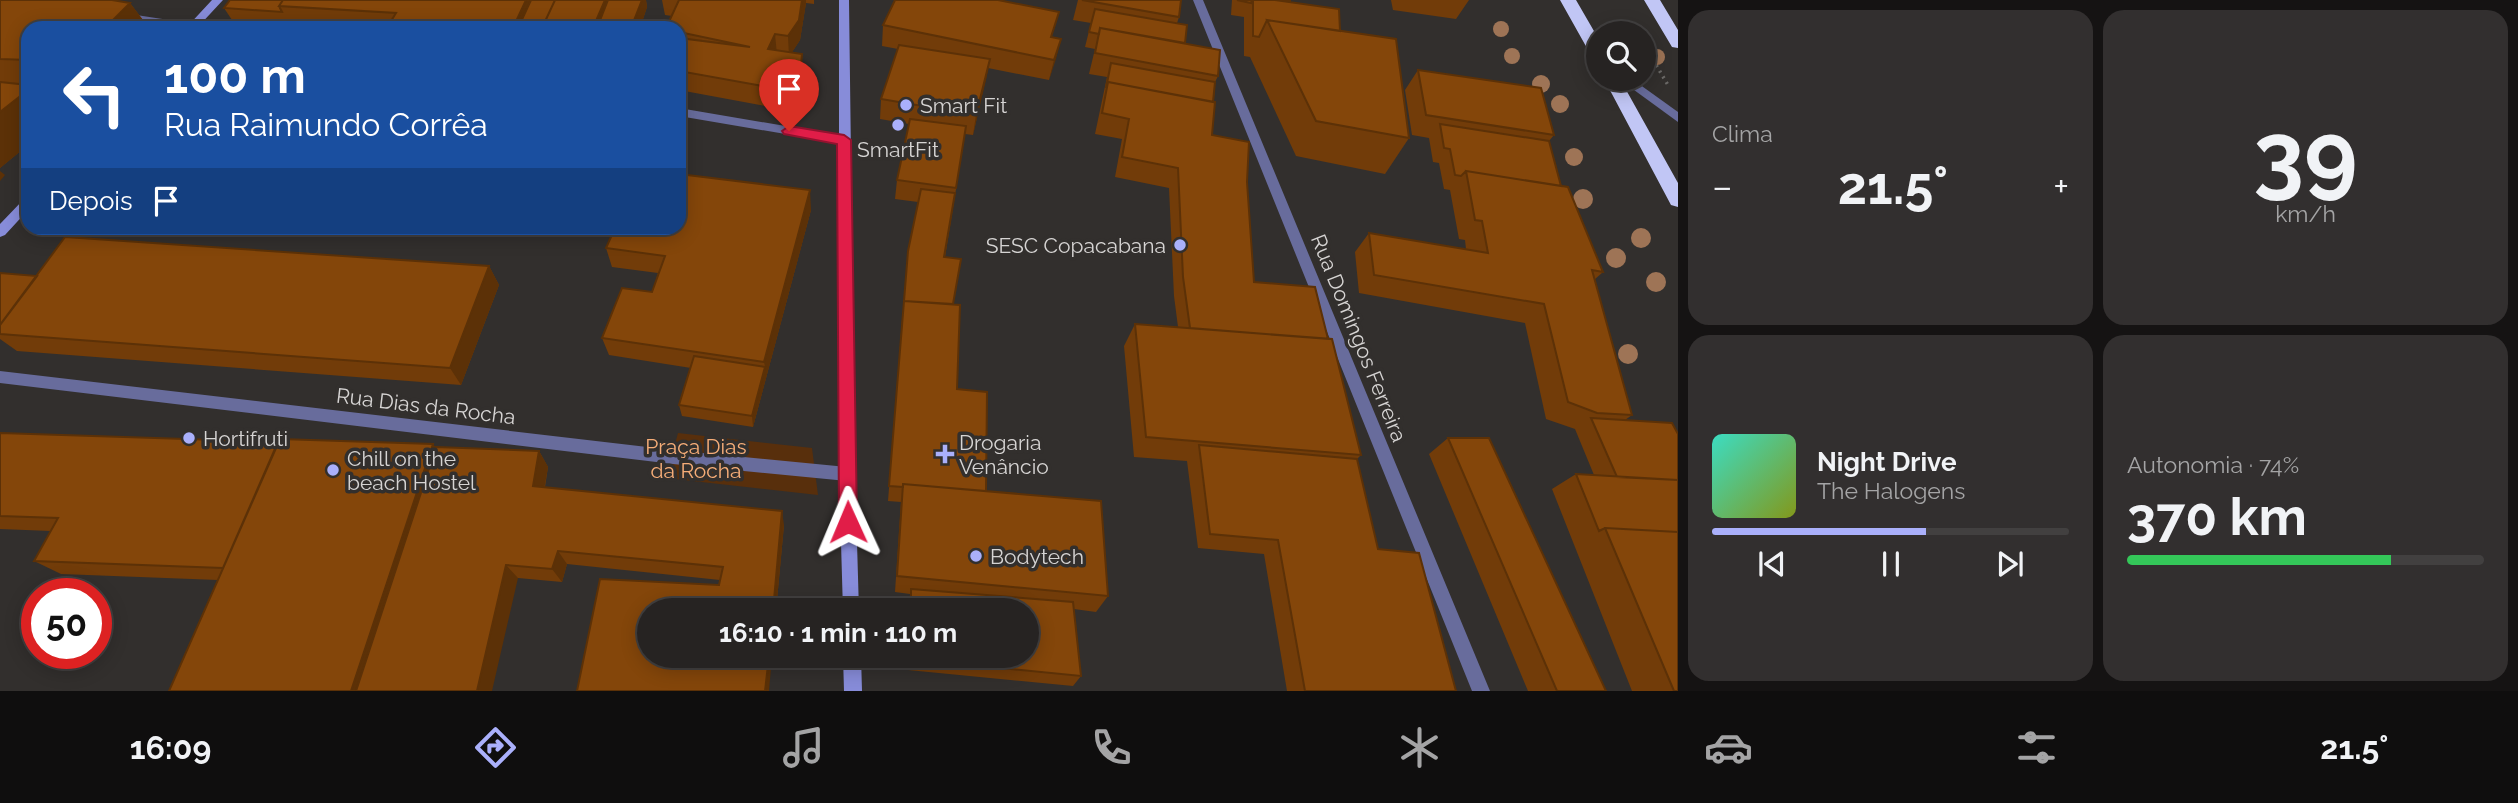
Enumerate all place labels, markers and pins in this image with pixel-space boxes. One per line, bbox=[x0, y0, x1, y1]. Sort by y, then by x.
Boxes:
pin bbox=[759, 59, 819, 131]
place label: Smart Fit bbox=[920, 93, 1007, 118]
marker: Smart Fit bbox=[898, 97, 914, 113]
marker: SmartFit bbox=[890, 117, 906, 133]
place label: SmartFit bbox=[857, 137, 939, 162]
place label: SESC Copacabana bbox=[986, 233, 1166, 258]
marker: SESC Copacabana bbox=[1172, 237, 1188, 253]
place label: Hortifruti bbox=[203, 426, 288, 451]
marker: Hortifruti bbox=[181, 430, 197, 446]
place label: Drogaria Venâncio bbox=[959, 430, 1049, 479]
place label: Chill on the beach Hostel bbox=[347, 446, 476, 495]
marker: Drogaria Venâncio bbox=[937, 446, 953, 462]
marker: Chill on the beach Hostel bbox=[325, 462, 341, 478]
place label: Bodytech bbox=[990, 544, 1084, 569]
marker: Bodytech bbox=[968, 548, 984, 564]

